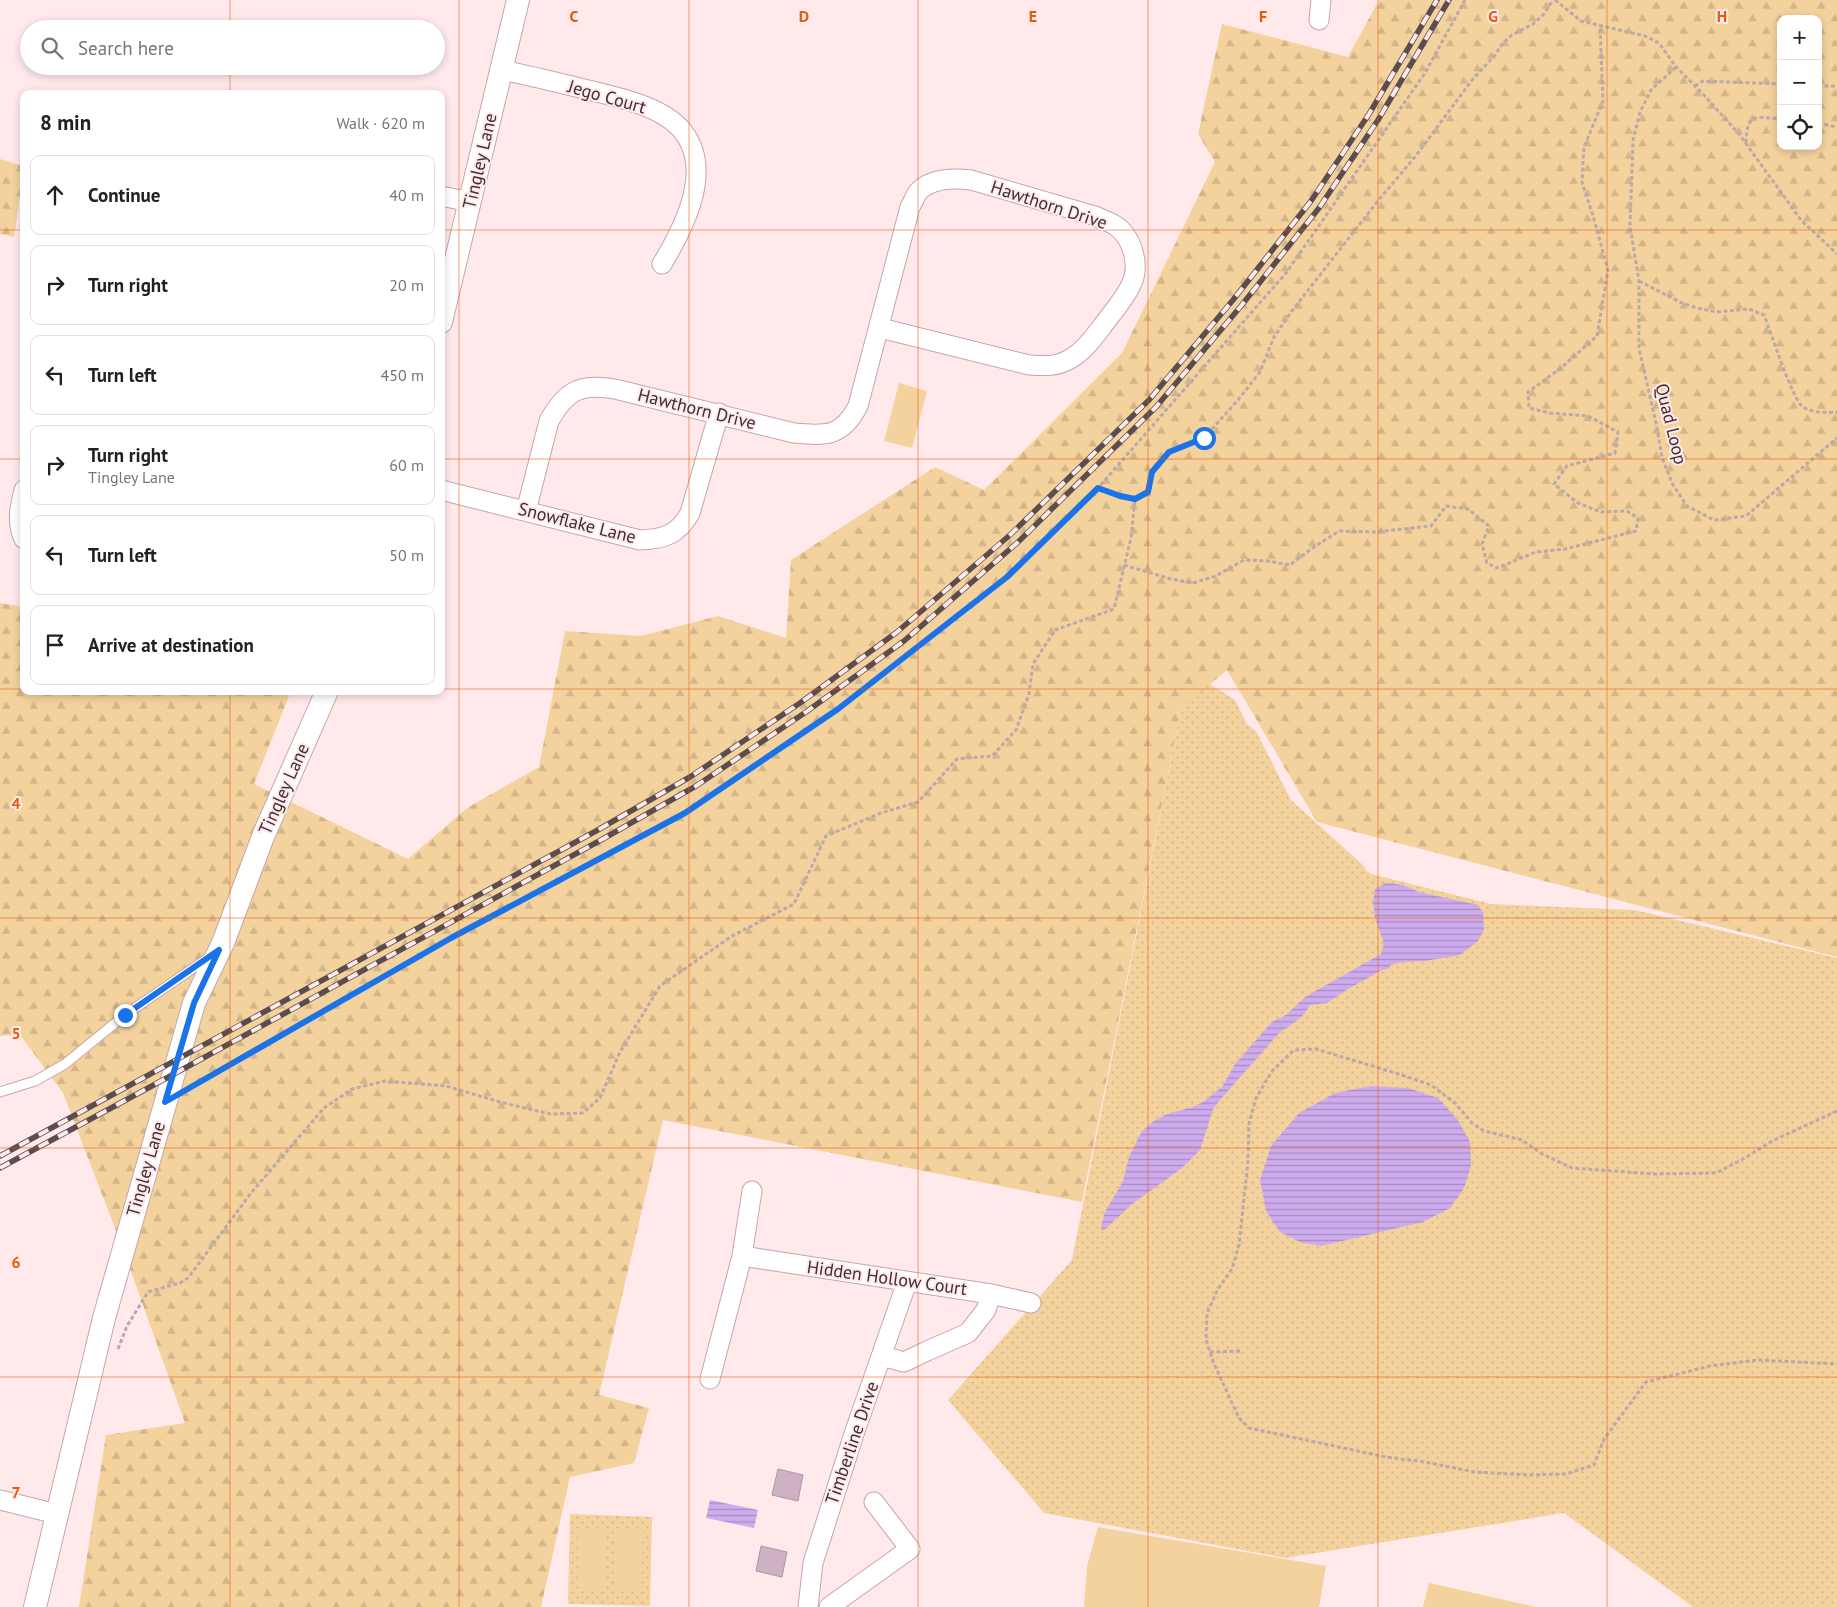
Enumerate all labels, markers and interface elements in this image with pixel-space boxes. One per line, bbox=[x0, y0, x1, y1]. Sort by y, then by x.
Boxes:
text: C bbox=[570, 6, 579, 26]
text: D bbox=[799, 6, 809, 26]
text: E bbox=[1029, 6, 1037, 26]
text: F bbox=[1259, 6, 1267, 26]
text: G bbox=[1488, 6, 1498, 26]
text: H bbox=[1717, 6, 1727, 26]
map controls bbox=[1777, 15, 1822, 150]
button: + bbox=[1777, 15, 1822, 60]
search box bbox=[20, 20, 445, 75]
icon: search bbox=[38, 34, 66, 62]
text: Search here bbox=[78, 36, 174, 60]
button: − bbox=[1777, 60, 1822, 105]
street label: Jego Court bbox=[565, 74, 649, 119]
button: locate bbox=[1777, 105, 1822, 150]
text: 8 min bbox=[40, 109, 91, 136]
street label: Tingley Lane bbox=[457, 111, 502, 211]
text: Walk · 620 m bbox=[336, 113, 425, 133]
street label: Hawthorn Drive bbox=[988, 175, 1110, 234]
icon: ahead bbox=[41, 181, 69, 209]
text: Continue bbox=[88, 183, 160, 207]
text: 40 m bbox=[389, 185, 424, 205]
icon: right bbox=[41, 271, 69, 299]
text: Turn right bbox=[88, 273, 168, 297]
text: 20 m bbox=[389, 275, 424, 295]
icon: left bbox=[41, 361, 69, 389]
text: Turn left bbox=[88, 363, 157, 387]
text: 450 m bbox=[381, 365, 424, 385]
street label: Quad Loop bbox=[1650, 381, 1693, 467]
street label: Hawthorn Drive bbox=[636, 383, 759, 434]
route start bbox=[1193, 427, 1216, 450]
text: Turn right bbox=[88, 443, 168, 467]
icon: right bbox=[41, 451, 69, 479]
text: 60 m bbox=[389, 455, 424, 475]
text: Tingley Lane bbox=[88, 467, 175, 487]
street label: Snowflake Lane bbox=[516, 497, 638, 548]
icon: left bbox=[41, 541, 69, 569]
text: Turn left bbox=[88, 543, 157, 567]
text: 50 m bbox=[389, 545, 424, 565]
icon: arrive bbox=[41, 631, 69, 659]
text: Arrive at destination bbox=[88, 633, 254, 657]
street label: Tingley Lane bbox=[253, 739, 314, 838]
text: 4 bbox=[11, 793, 21, 813]
route end bbox=[114, 1004, 137, 1027]
text: 5 bbox=[11, 1023, 21, 1043]
street label: Tingley Lane bbox=[121, 1119, 170, 1219]
text: 6 bbox=[11, 1252, 21, 1272]
street label: Hidden Hollow Court bbox=[806, 1255, 968, 1300]
street label: Timberline Drive bbox=[820, 1378, 883, 1507]
text: 7 bbox=[11, 1482, 21, 1502]

